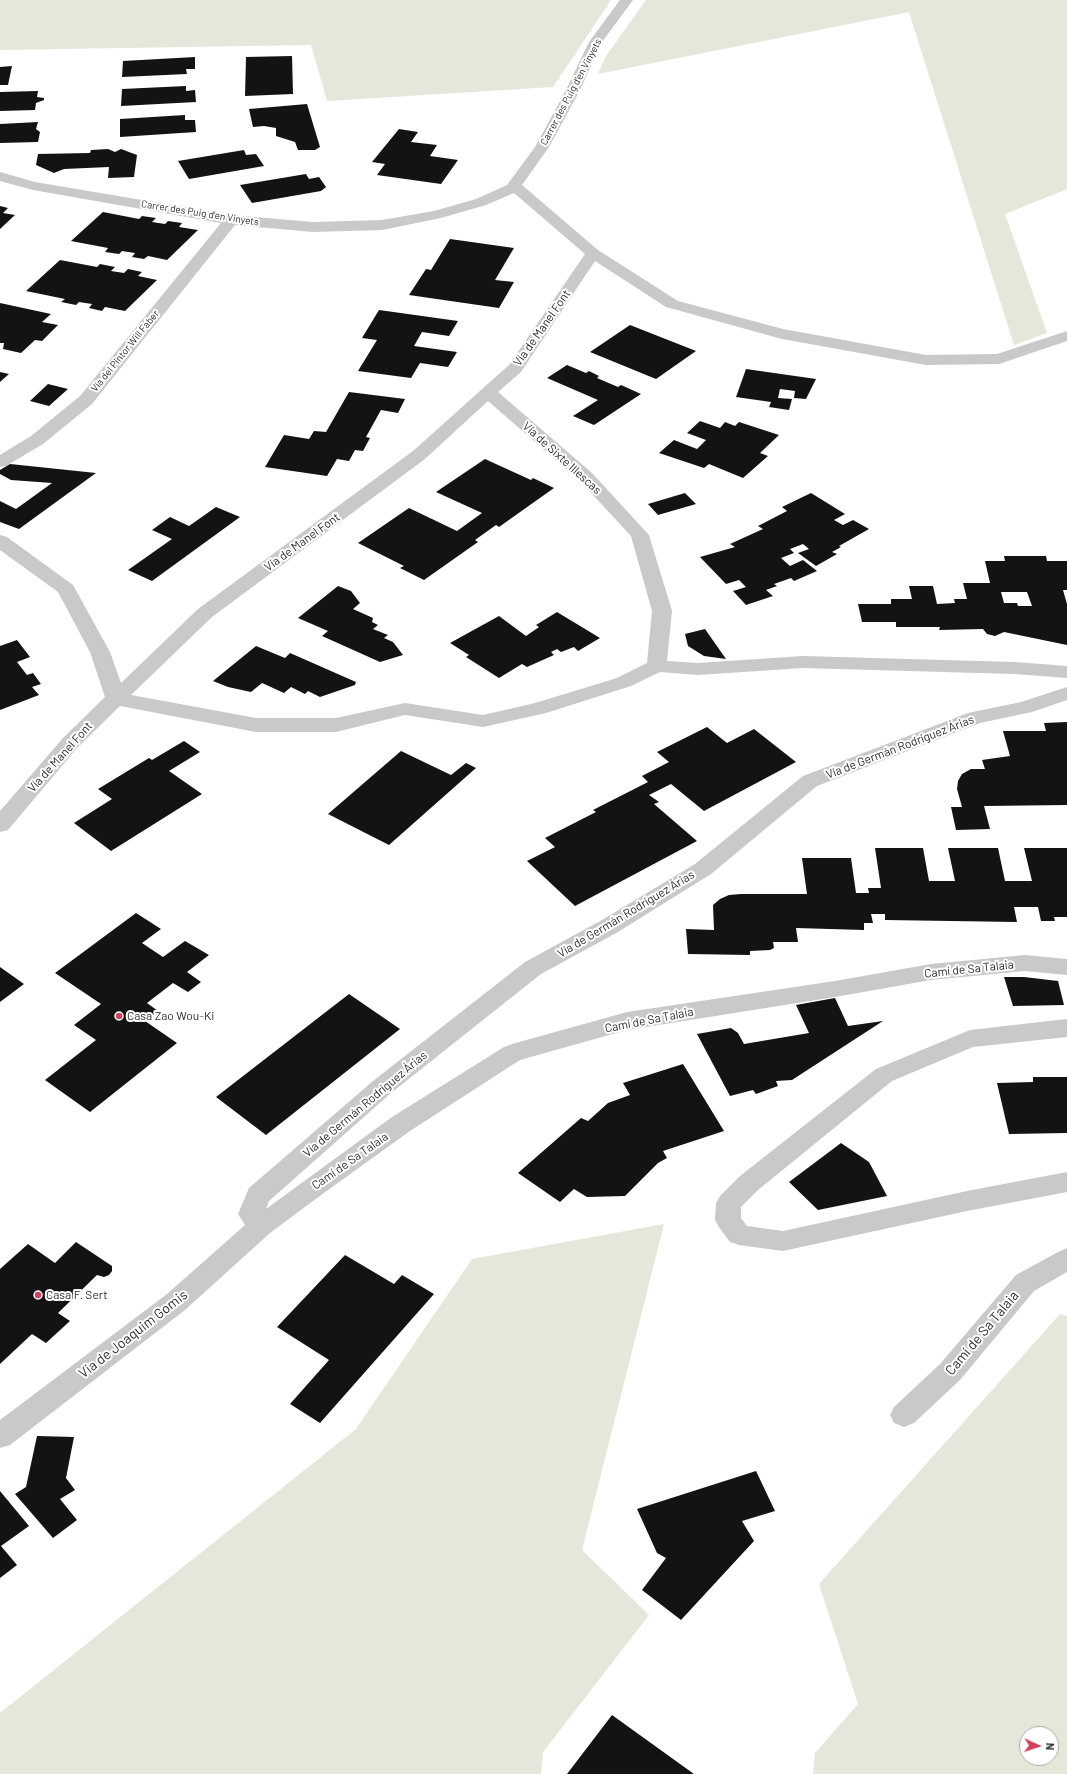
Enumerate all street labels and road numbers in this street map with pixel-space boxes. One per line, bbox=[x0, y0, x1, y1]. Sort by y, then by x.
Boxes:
street label: Carrer des Puig d'en Vinyets bbox=[538, 37, 604, 147]
street label: Carrer des Puig d'en Vinyets bbox=[140, 198, 260, 228]
street label: Vía de Manel Font bbox=[510, 287, 574, 369]
street label: Vía del Pintor Will Faber bbox=[88, 308, 162, 394]
street label: Vía de Sixte Illescas bbox=[520, 419, 604, 497]
street label: Vía de Manel Font bbox=[261, 510, 343, 574]
street label: Vía de Germán Rodríguez Árias bbox=[824, 712, 976, 782]
street label: Vía de Manel Font bbox=[25, 719, 95, 795]
street label: Vía de Germán Rodríguez Árias bbox=[555, 867, 697, 961]
street label: Camí de Sa Talaia bbox=[924, 957, 1014, 981]
street label: Camí de Sa Talaia bbox=[603, 1004, 695, 1036]
street label: Vía de Germán Rodríguez Árias bbox=[300, 1048, 430, 1160]
street label: Camí de Sa Talaia bbox=[309, 1129, 391, 1193]
street label: Via de Joaquim Gomis bbox=[75, 1286, 191, 1382]
street label: Camí de Sa Talaia bbox=[942, 1287, 1022, 1379]

